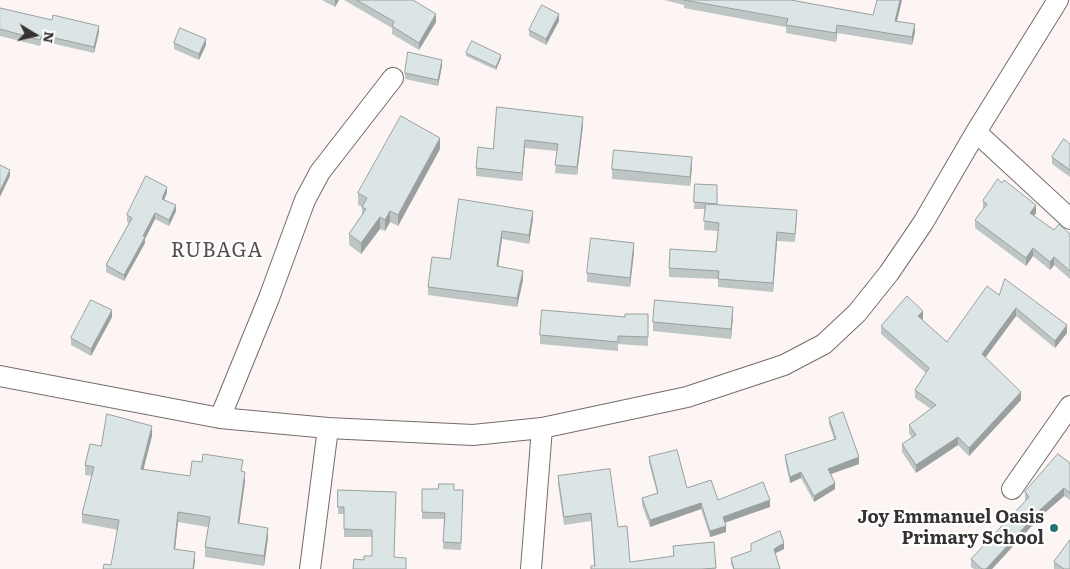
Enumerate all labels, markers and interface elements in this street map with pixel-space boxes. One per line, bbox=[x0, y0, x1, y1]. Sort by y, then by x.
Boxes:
north arrow bbox=[10, 10, 60, 60]
text: N bbox=[39, 30, 61, 45]
district label: RUBAGA bbox=[170, 239, 264, 263]
place label: Joy Emmanuel Oasis Primary School bbox=[858, 507, 1044, 550]
marker: Joy Emmanuel Oasis Primary School bbox=[1048, 522, 1060, 534]

